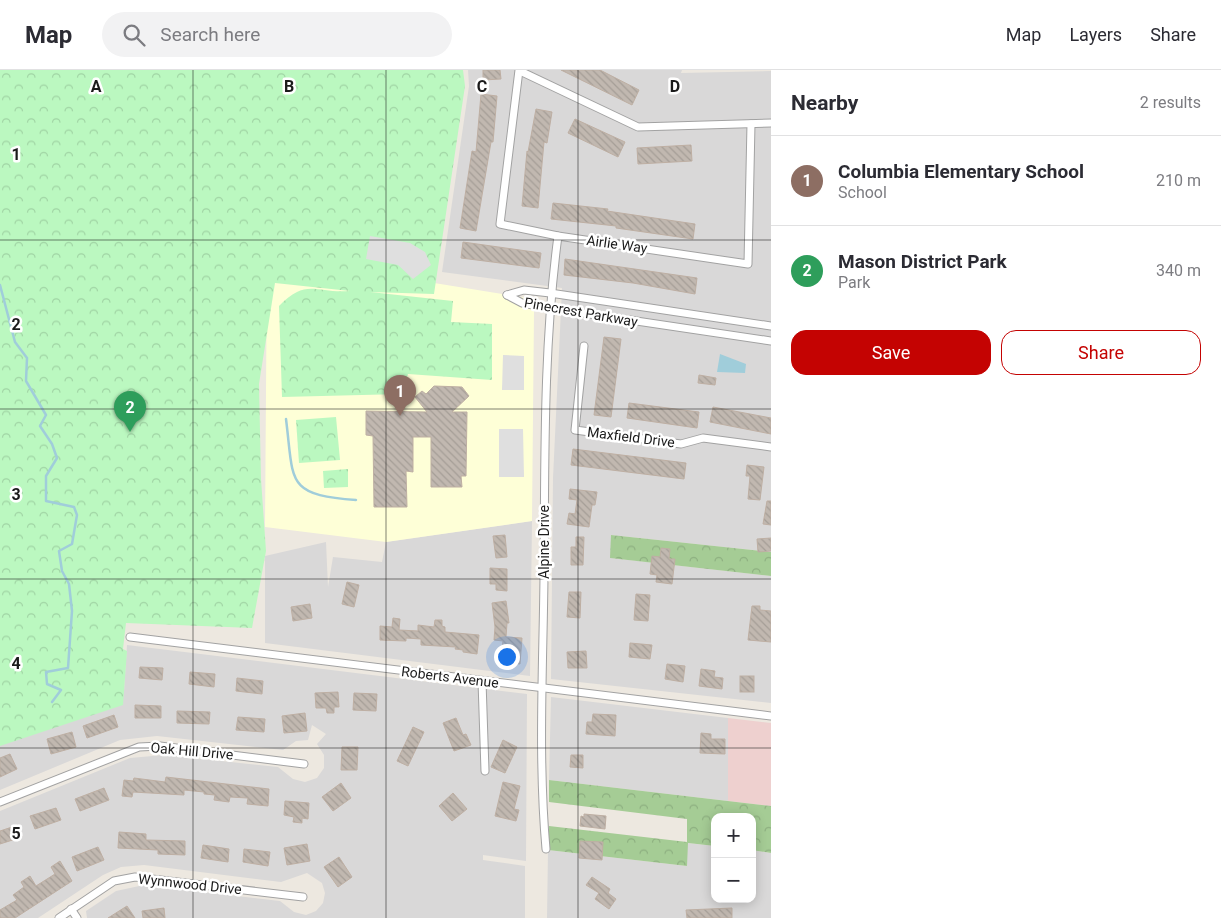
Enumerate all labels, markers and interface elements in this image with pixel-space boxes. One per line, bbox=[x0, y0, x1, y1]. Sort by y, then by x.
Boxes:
search box bbox=[102, 12, 452, 57]
text: Map bbox=[25, 21, 72, 49]
icon: search bbox=[120, 21, 148, 49]
text: Search here bbox=[160, 23, 260, 46]
text: Map bbox=[1006, 24, 1041, 45]
text: Layers bbox=[1069, 24, 1122, 45]
text: Share bbox=[1150, 24, 1196, 45]
text: A bbox=[91, 77, 102, 96]
text: B bbox=[284, 77, 294, 96]
text: C bbox=[477, 77, 487, 96]
text: D bbox=[670, 77, 680, 96]
text: Nearby bbox=[791, 91, 858, 115]
text: 2 results bbox=[1140, 93, 1201, 112]
text: 1 bbox=[11, 145, 21, 164]
text: Columbia Elementary School bbox=[838, 160, 1084, 183]
text: 1 bbox=[802, 171, 812, 190]
text: 210 m bbox=[1156, 171, 1201, 190]
text: School bbox=[838, 183, 887, 202]
street label: Airlie Way bbox=[586, 232, 649, 256]
text: Mason District Park bbox=[838, 250, 1007, 273]
text: 2 bbox=[802, 261, 812, 280]
text: 340 m bbox=[1156, 261, 1201, 280]
text: Park bbox=[838, 273, 870, 292]
street label: Pinecrest Parkway bbox=[523, 294, 639, 330]
text: 2 bbox=[11, 315, 21, 334]
button: Save bbox=[791, 330, 991, 375]
button: Share bbox=[1001, 330, 1201, 375]
pin: 1 bbox=[384, 375, 416, 416]
pin: 2 bbox=[114, 391, 146, 432]
street label: Maxfield Drive bbox=[586, 424, 676, 450]
text: 3 bbox=[11, 485, 21, 504]
street label: Alpine Drive bbox=[536, 505, 552, 579]
your location bbox=[494, 644, 520, 670]
text: 4 bbox=[11, 654, 21, 673]
street label: Roberts Avenue bbox=[400, 663, 500, 691]
street label: Oak Hill Drive bbox=[150, 739, 234, 763]
map controls bbox=[711, 813, 756, 903]
button: + bbox=[711, 813, 756, 858]
text: 5 bbox=[11, 824, 21, 843]
button: − bbox=[711, 858, 756, 903]
street label: Wynnwood Drive bbox=[138, 871, 242, 897]

